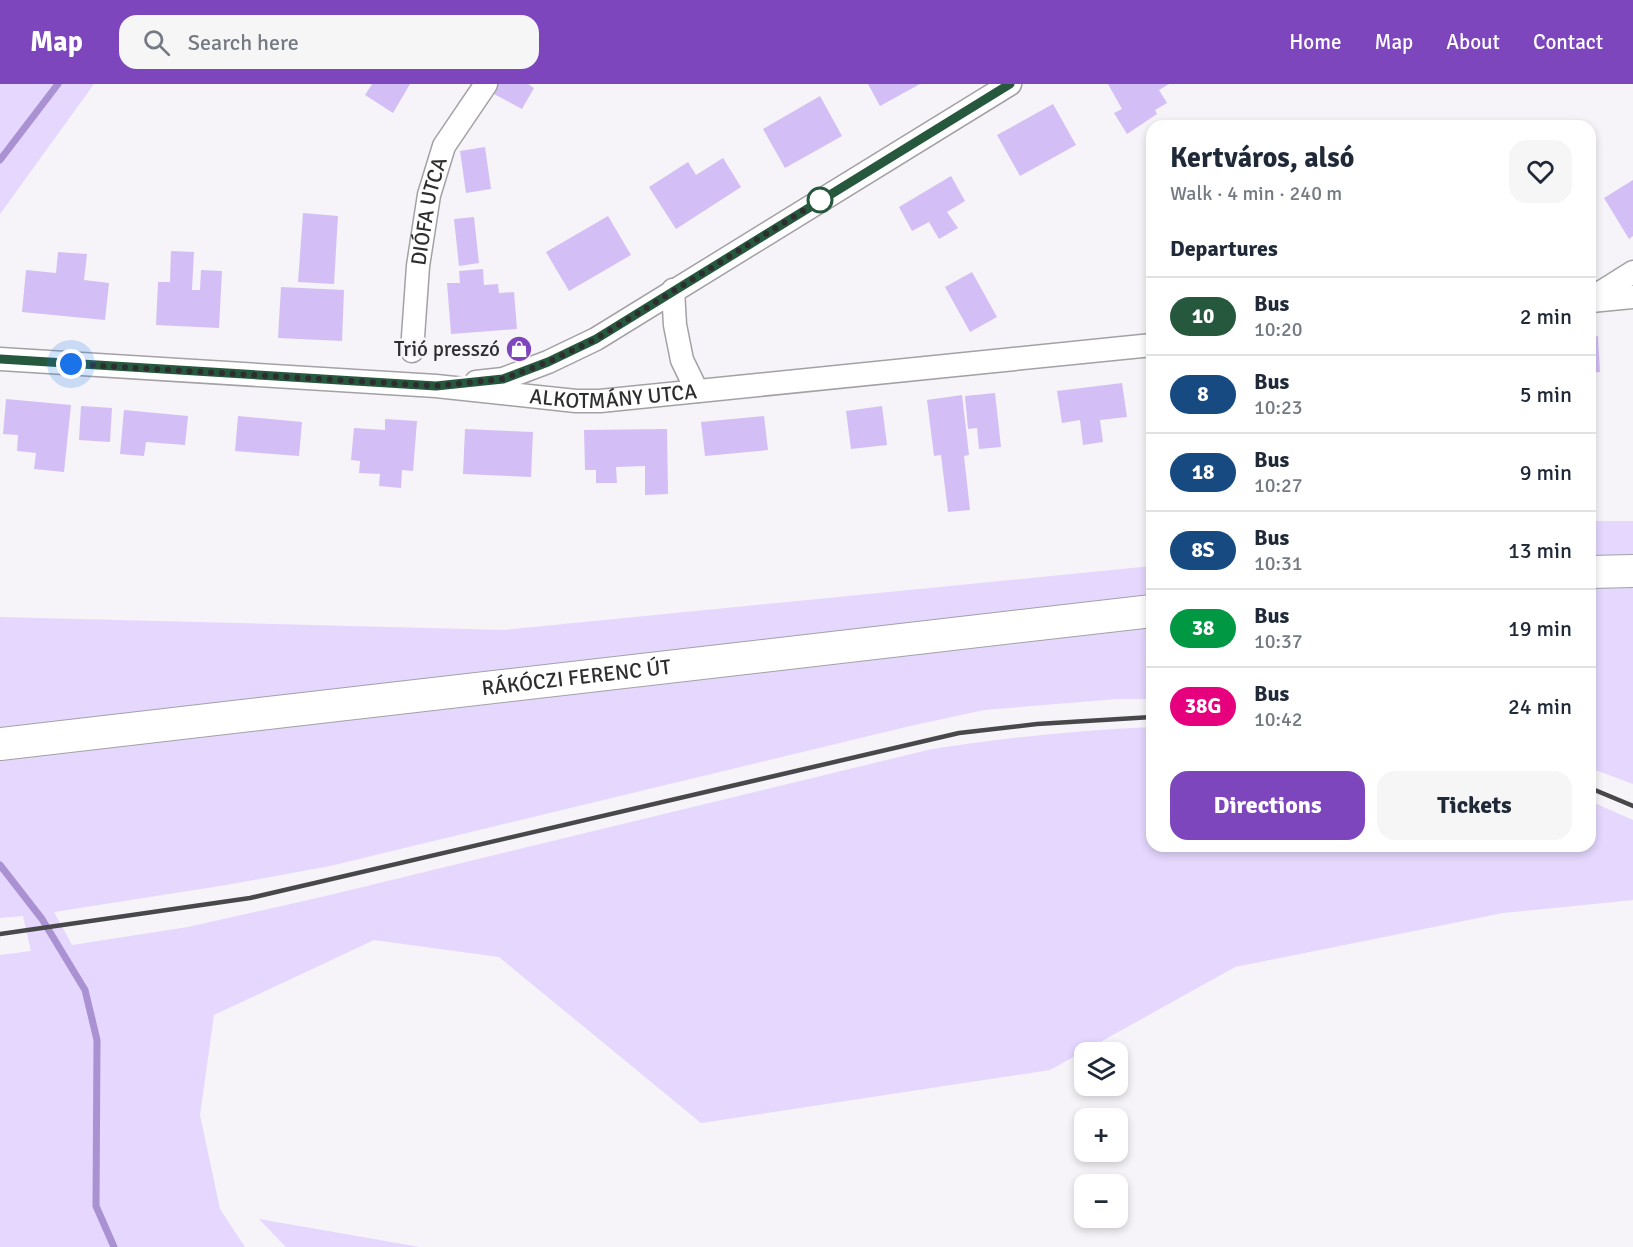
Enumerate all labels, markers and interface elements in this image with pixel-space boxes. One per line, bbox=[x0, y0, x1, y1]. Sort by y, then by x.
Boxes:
search box bbox=[119, 15, 539, 69]
text: Map bbox=[30, 25, 83, 59]
icon: search bbox=[140, 26, 173, 59]
text: Search here bbox=[188, 29, 299, 56]
text: Home bbox=[1289, 29, 1342, 55]
text: Map bbox=[1375, 29, 1413, 55]
text: About bbox=[1446, 29, 1500, 55]
text: Contact bbox=[1533, 29, 1603, 55]
button: heart bbox=[1509, 140, 1572, 203]
text: Kertváros, alsó bbox=[1170, 141, 1354, 175]
street label: DIÓFA UTCA bbox=[405, 154, 453, 267]
text: Walk · 4 min · 240 m bbox=[1170, 181, 1342, 206]
unlabelled marker bbox=[807, 187, 833, 213]
text: Departures bbox=[1170, 235, 1278, 262]
text: Bus bbox=[1254, 290, 1289, 317]
text: 10 bbox=[1192, 303, 1214, 329]
text: 2 min bbox=[1520, 303, 1572, 330]
text: 10:20 bbox=[1254, 317, 1303, 342]
shop icon: Trió presszó bbox=[504, 334, 534, 364]
place label: Trió presszó bbox=[394, 336, 500, 362]
your location bbox=[56, 349, 86, 379]
text: Bus bbox=[1254, 368, 1289, 395]
street label: ALKOTMÁNY UTCA bbox=[528, 378, 698, 414]
text: 8 bbox=[1197, 381, 1209, 407]
text: 5 min bbox=[1520, 381, 1572, 408]
text: 10:23 bbox=[1254, 395, 1303, 420]
text: Bus bbox=[1254, 446, 1289, 473]
text: 18 bbox=[1192, 459, 1214, 485]
text: 9 min bbox=[1520, 459, 1572, 486]
text: 10:27 bbox=[1254, 473, 1303, 498]
text: Bus bbox=[1254, 524, 1289, 551]
text: 8S bbox=[1191, 537, 1215, 563]
text: 13 min bbox=[1508, 537, 1572, 564]
text: 10:31 bbox=[1254, 551, 1303, 576]
text: Bus bbox=[1254, 602, 1289, 629]
text: 38 bbox=[1192, 615, 1214, 641]
text: 19 min bbox=[1508, 615, 1572, 642]
text: 10:37 bbox=[1254, 629, 1303, 654]
street label: RÁKÓCZI FERENC ÚT bbox=[480, 654, 673, 701]
text: Bus bbox=[1254, 680, 1289, 707]
text: 38G bbox=[1185, 693, 1221, 719]
text: 24 min bbox=[1508, 693, 1572, 720]
text: 10:42 bbox=[1254, 707, 1303, 732]
button: Directions bbox=[1170, 771, 1365, 840]
button: Tickets bbox=[1377, 771, 1572, 840]
map controls bbox=[1074, 1042, 1128, 1228]
button: layers bbox=[1074, 1042, 1128, 1096]
button: + bbox=[1074, 1108, 1128, 1162]
button: − bbox=[1074, 1174, 1128, 1228]

